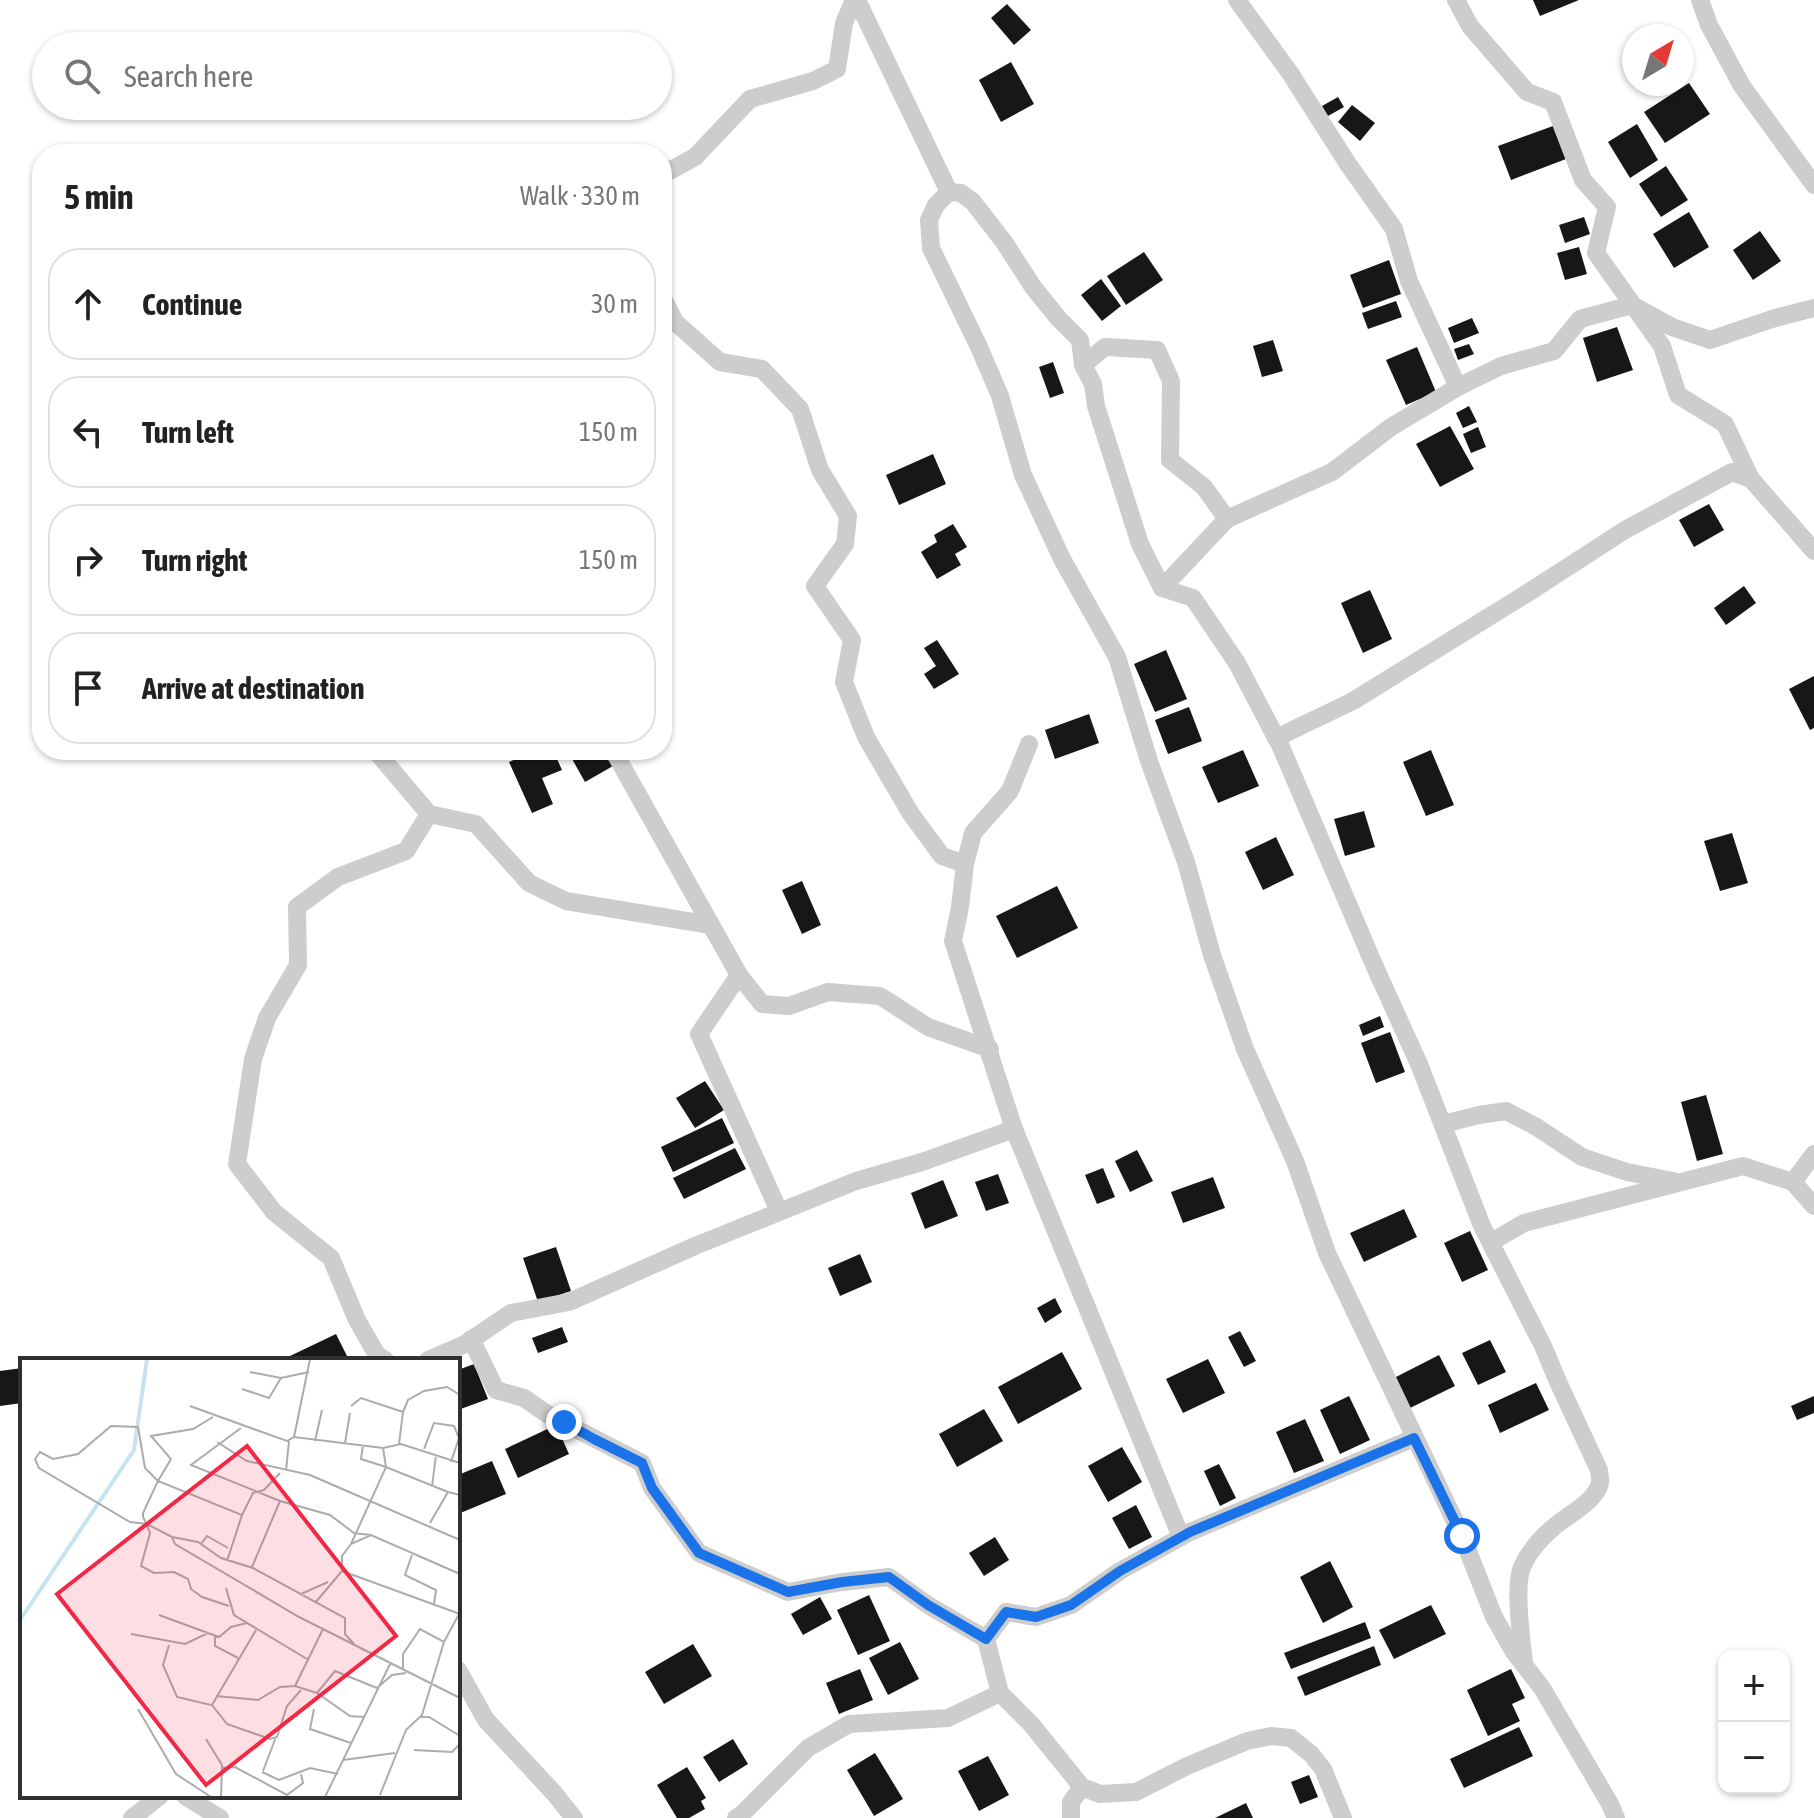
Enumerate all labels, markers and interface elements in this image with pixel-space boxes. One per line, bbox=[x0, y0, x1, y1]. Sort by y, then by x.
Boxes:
north arrow bbox=[1622, 24, 1694, 96]
search box bbox=[32, 32, 672, 120]
icon: search bbox=[60, 54, 104, 98]
text: Search here bbox=[124, 59, 253, 93]
text: 5 min bbox=[64, 177, 133, 216]
text: Walk · 330 m bbox=[520, 181, 640, 211]
icon: ahead bbox=[66, 282, 110, 326]
text: Continue bbox=[142, 287, 242, 321]
text: 30 m bbox=[591, 289, 638, 319]
icon: left bbox=[66, 410, 110, 454]
text: Turn left bbox=[142, 415, 234, 449]
text: 150 m bbox=[579, 417, 638, 447]
icon: right bbox=[66, 538, 110, 582]
text: Turn right bbox=[142, 543, 248, 577]
text: 150 m bbox=[579, 545, 638, 575]
icon: arrive bbox=[66, 666, 110, 710]
text: Arrive at destination bbox=[142, 671, 364, 705]
inset map bbox=[20, 1358, 460, 1798]
route end bbox=[546, 1404, 582, 1440]
route start bbox=[1444, 1518, 1480, 1554]
map controls bbox=[1718, 1650, 1790, 1794]
button: + bbox=[1718, 1650, 1790, 1722]
button: − bbox=[1718, 1722, 1790, 1794]

